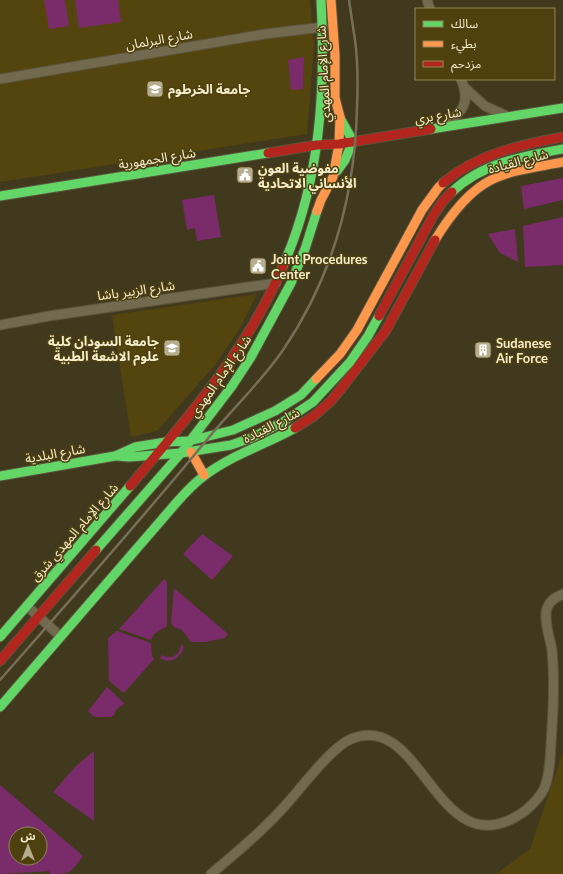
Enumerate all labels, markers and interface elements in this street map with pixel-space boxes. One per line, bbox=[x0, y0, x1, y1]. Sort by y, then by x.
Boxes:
legend bbox=[415, 8, 555, 80]
text: سالك bbox=[451, 16, 478, 31]
street label: شارع البرلمان bbox=[124, 25, 194, 56]
street label: شارع الإمام المهدي bbox=[312, 25, 337, 123]
text: بطيء bbox=[451, 36, 477, 54]
text: مزدحم bbox=[451, 56, 481, 73]
school or university icon: جامعة الخرطوم bbox=[145, 79, 165, 99]
place label: جامعة الخرطوم bbox=[168, 81, 250, 99]
street label: شارع بري bbox=[413, 103, 463, 130]
street label: شارع الجمهورية bbox=[117, 144, 197, 175]
street label: شارع القيادة bbox=[486, 145, 551, 180]
place label: مفوضية العون الأنساني الاتحادية bbox=[258, 160, 357, 194]
public building icon: مفوضية العون الأنساني الاتحادية bbox=[235, 165, 255, 185]
place label: Joint Procedures Center bbox=[271, 251, 368, 282]
public building icon: Joint Procedures Center bbox=[248, 256, 268, 276]
street label: شارع الزبير باشا bbox=[96, 277, 176, 306]
street label: شارع الإمام المهدي bbox=[186, 332, 257, 422]
place label: جامعة السودان كلية علوم الاشعة الطبية bbox=[48, 333, 159, 366]
place label: Sudanese Air Force bbox=[495, 335, 551, 366]
school or university icon: جامعة السودان كلية علوم الاشعة الطبية bbox=[162, 338, 182, 358]
building icon: Sudanese Air Force bbox=[473, 340, 493, 360]
street label: شارع القيادة bbox=[240, 404, 303, 449]
street label: شارع البلدية bbox=[24, 440, 87, 469]
street label: شارع الإمام المهدي شرق bbox=[27, 479, 123, 587]
north arrow bbox=[8, 826, 48, 866]
text: ش bbox=[20, 829, 36, 843]

